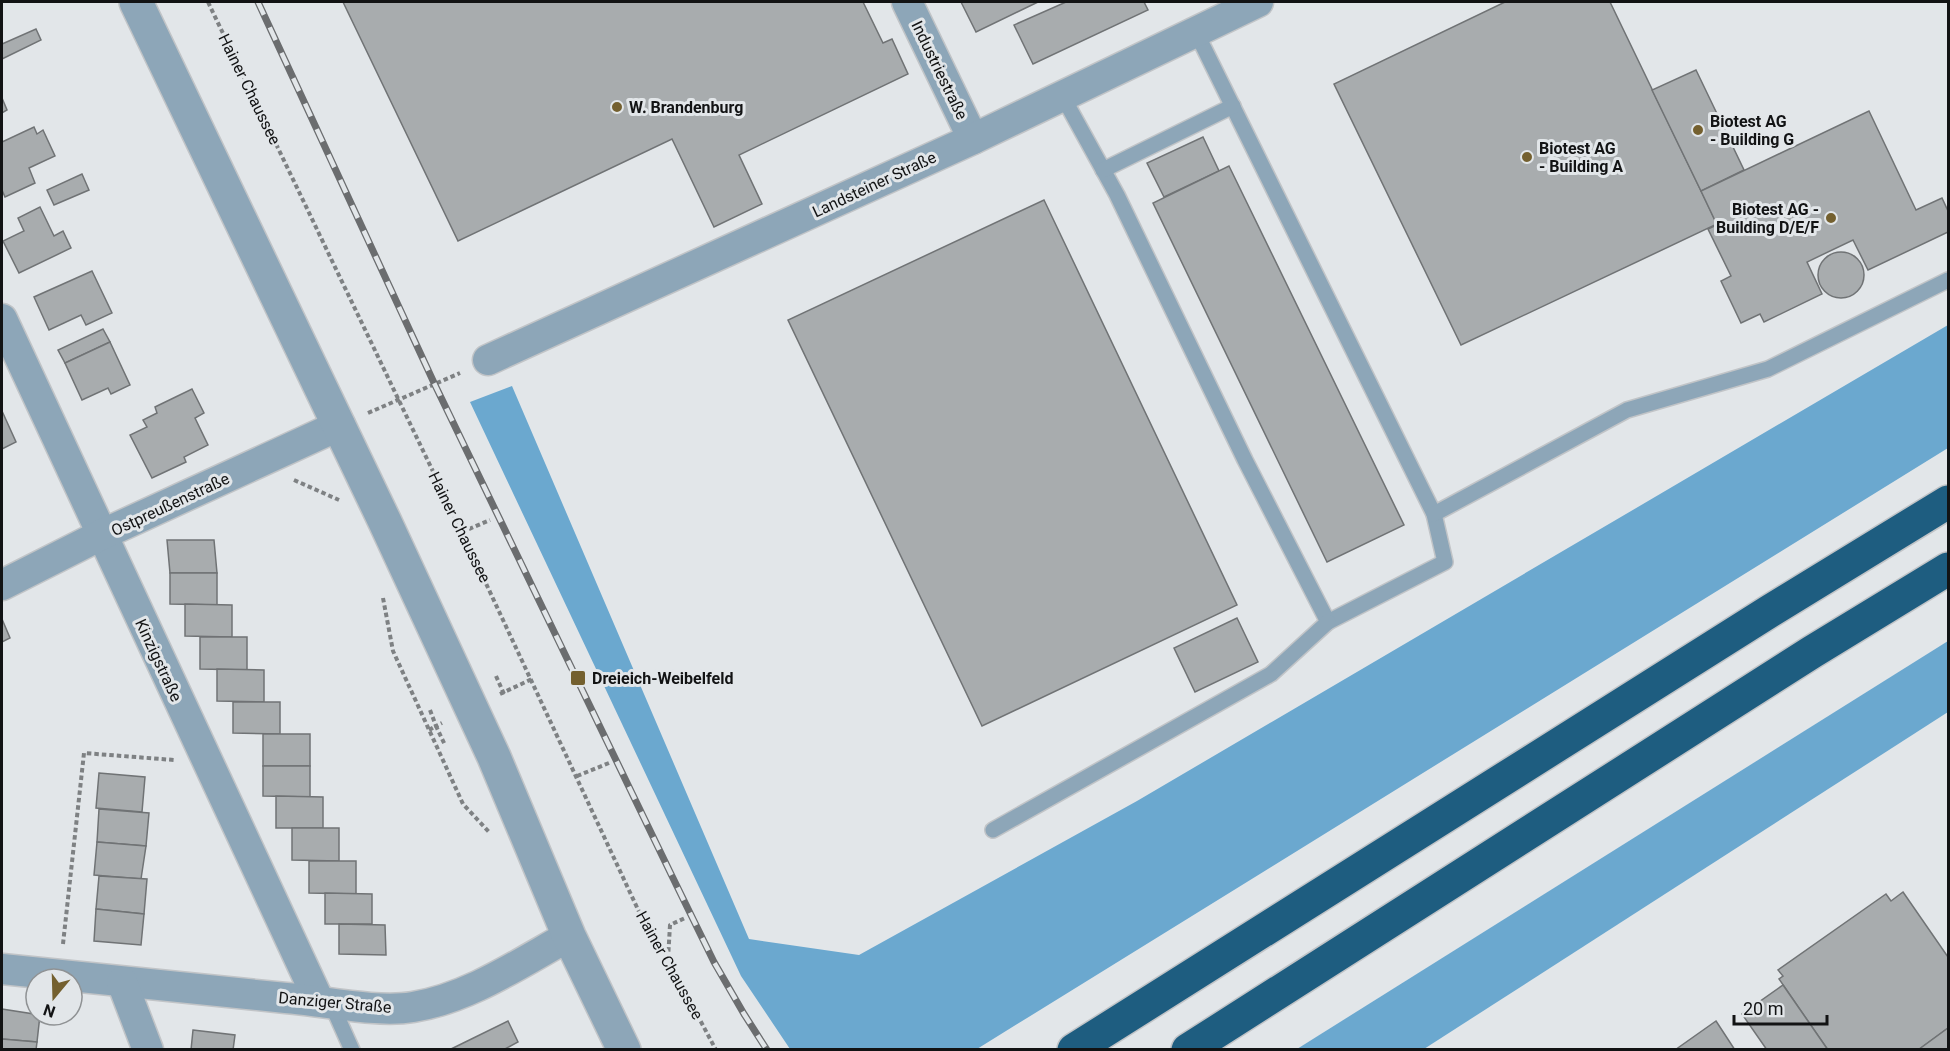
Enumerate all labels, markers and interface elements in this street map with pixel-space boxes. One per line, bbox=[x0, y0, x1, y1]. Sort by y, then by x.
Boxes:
street label: Industriestraße bbox=[907, 18, 972, 123]
street label: Hainer Chaussee bbox=[215, 31, 285, 148]
place label: W. Brandenburg bbox=[629, 98, 743, 117]
marker: W. Brandenburg bbox=[610, 100, 624, 114]
place label: Biotest AG - Building G bbox=[1710, 112, 1794, 149]
marker: Biotest AG - Building G bbox=[1691, 123, 1705, 137]
place label: Biotest AG - Building A bbox=[1539, 139, 1623, 176]
street label: Landsteiner Straße bbox=[809, 147, 939, 221]
marker: Biotest AG - Building A bbox=[1520, 150, 1534, 164]
place label: Biotest AG - Building D/E/F bbox=[1716, 200, 1819, 237]
marker: Biotest AG - Building D/E/F bbox=[1824, 211, 1838, 225]
street label: Ostpreußenstraße bbox=[108, 469, 232, 540]
street label: Hainer Chaussee bbox=[425, 469, 495, 586]
street label: Kinzigstraße bbox=[131, 616, 186, 705]
marker: Dreieich-Weibelfeld bbox=[569, 669, 587, 687]
place label: Dreieich-Weibelfeld bbox=[592, 669, 733, 688]
street label: Hainer Chaussee bbox=[632, 908, 707, 1023]
north arrow bbox=[24, 967, 84, 1027]
street label: Danziger Straße bbox=[278, 988, 392, 1017]
scale bar bbox=[1734, 988, 1827, 1026]
text: 20 m bbox=[1743, 998, 1783, 1019]
text: N bbox=[41, 1000, 58, 1022]

